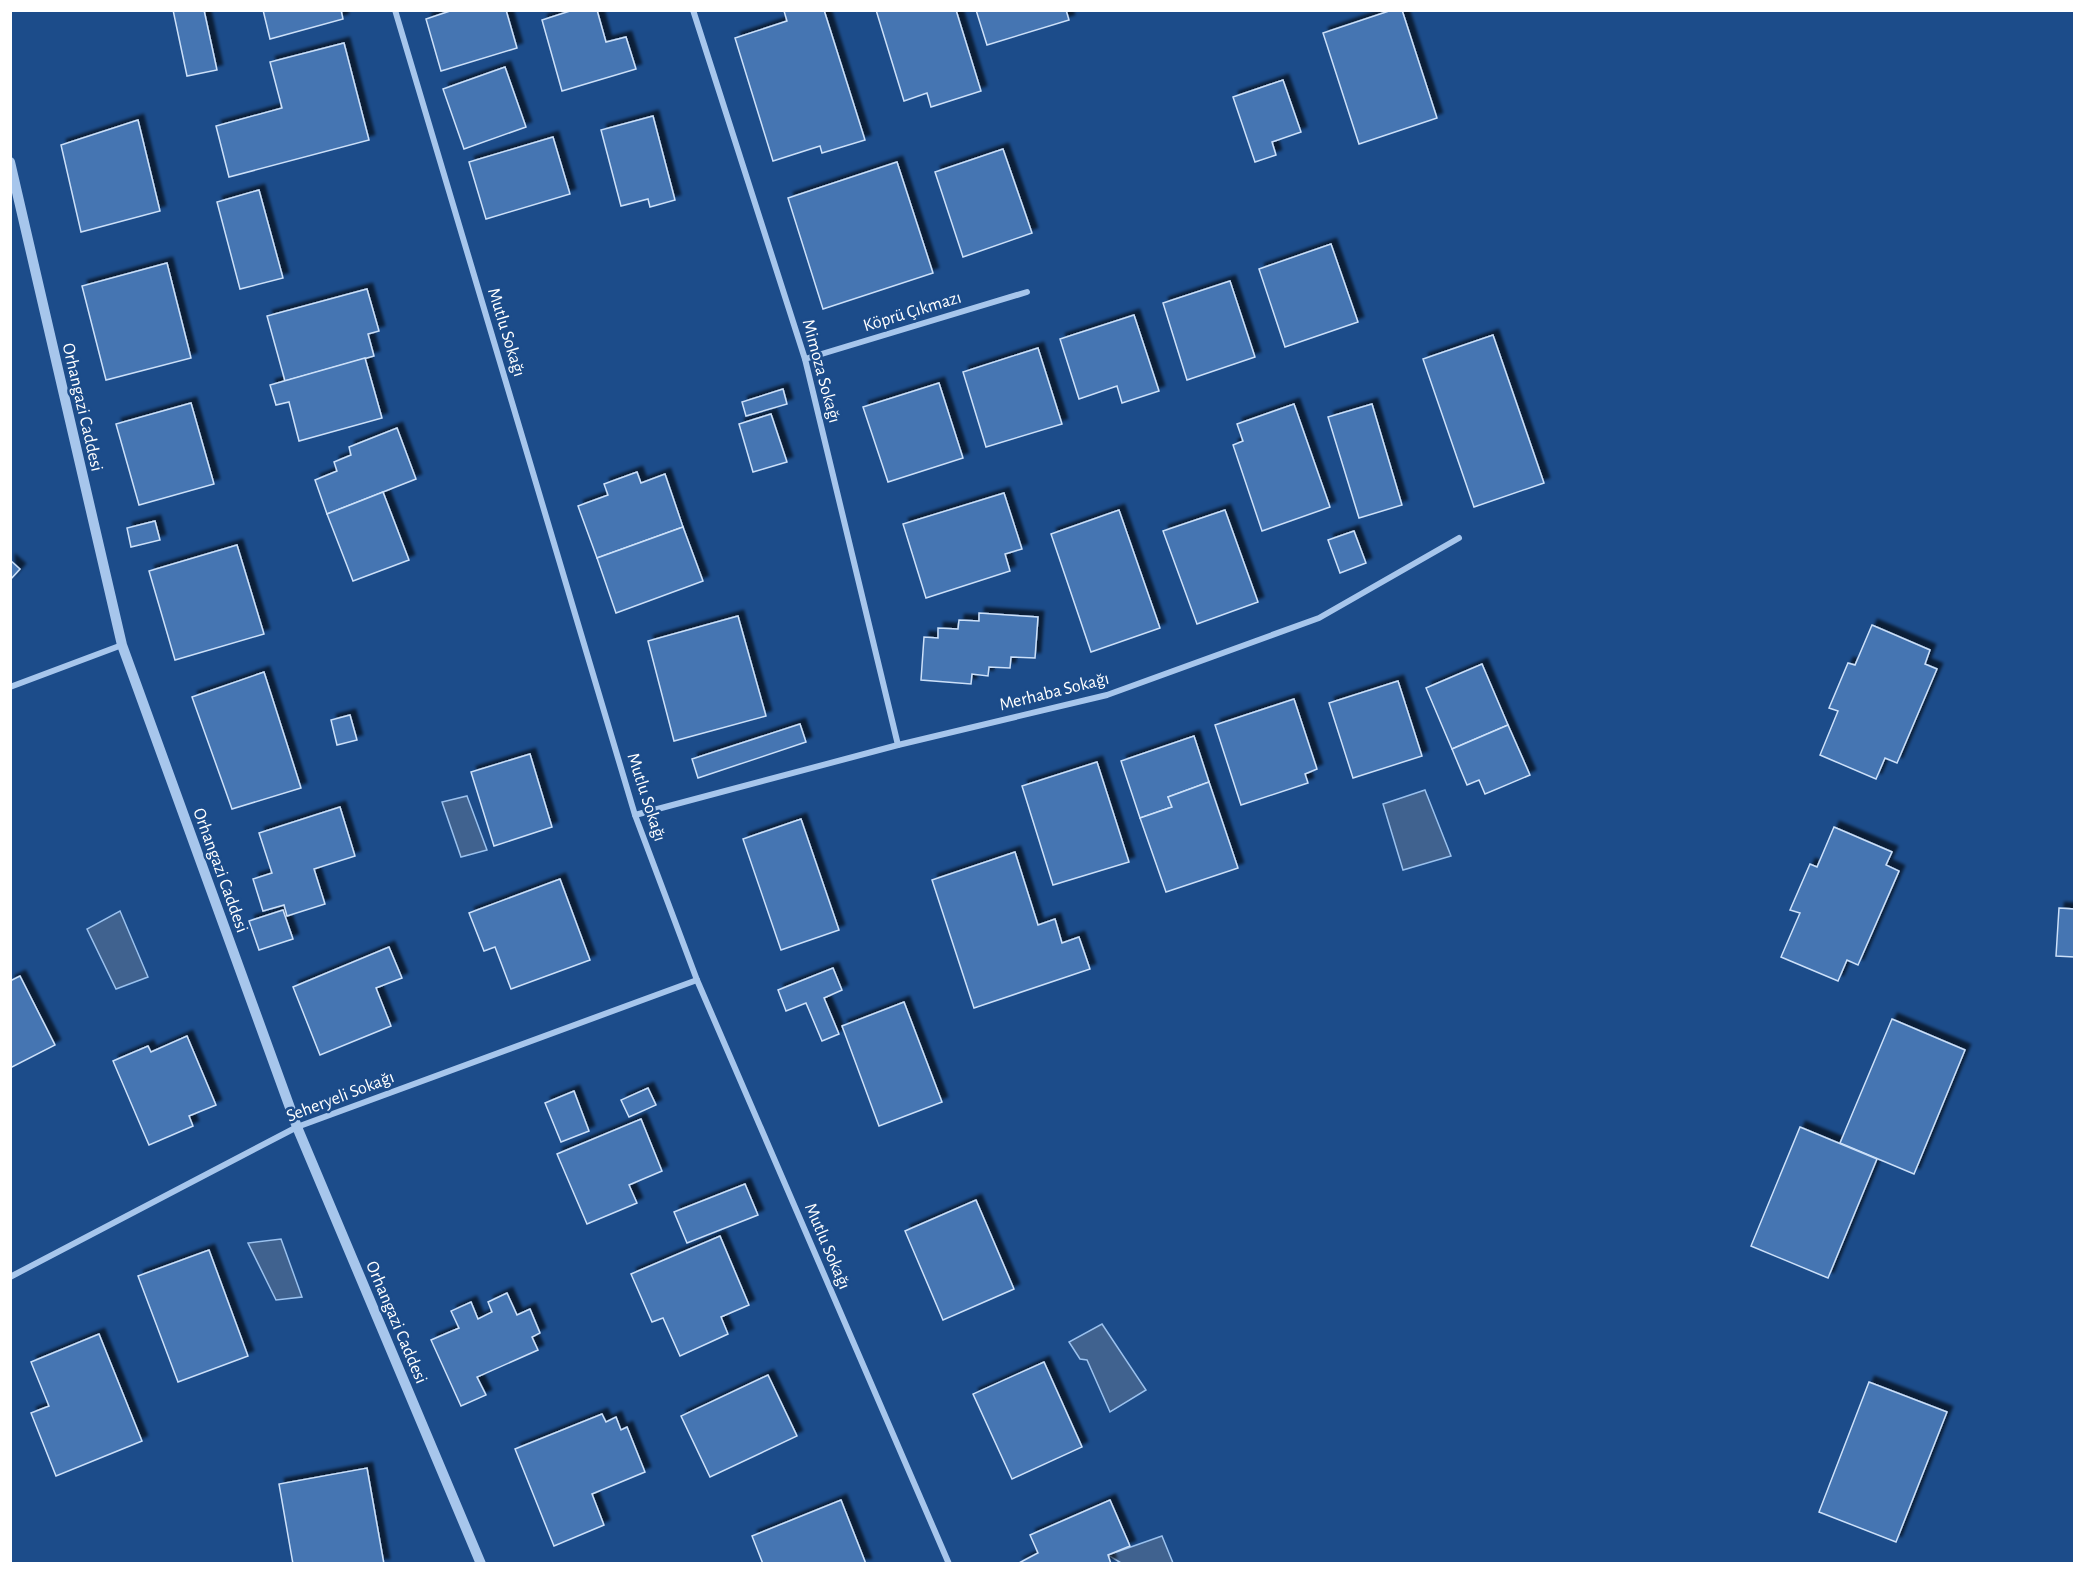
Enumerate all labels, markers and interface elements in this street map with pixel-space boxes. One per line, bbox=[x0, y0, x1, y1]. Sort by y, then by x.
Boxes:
street label: Mutlu Sokağı bbox=[484, 286, 528, 379]
street label: Köprü Çıkmazı bbox=[861, 288, 964, 335]
street label: Mimoza Sokağı bbox=[799, 317, 844, 425]
street label: Orhangazi Caddesi bbox=[58, 341, 106, 473]
street label: Merhaba Sokağı bbox=[998, 670, 1111, 714]
street label: Mutlu Sokağı bbox=[623, 751, 669, 844]
street label: Orhangazi Caddesi bbox=[189, 806, 251, 935]
street label: Seheryeli Sokağı bbox=[284, 1068, 397, 1126]
street label: Mutlu Sokağı bbox=[801, 1201, 853, 1292]
street label: Orhangazi Caddesi bbox=[362, 1258, 430, 1386]

